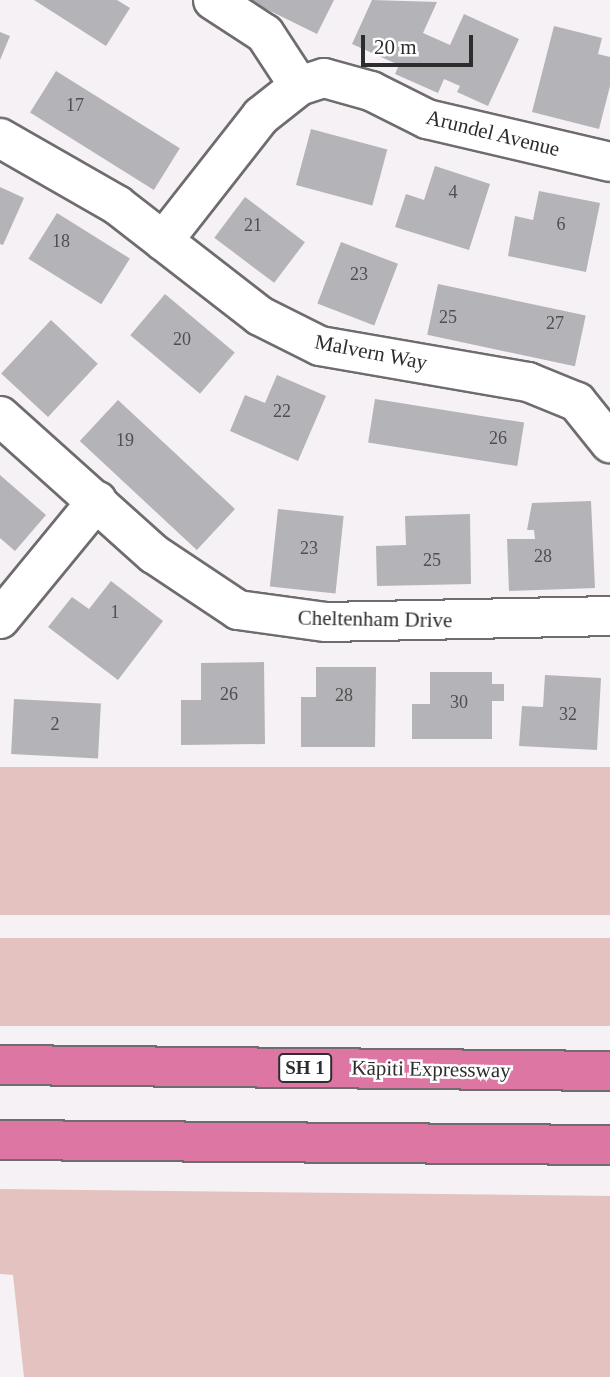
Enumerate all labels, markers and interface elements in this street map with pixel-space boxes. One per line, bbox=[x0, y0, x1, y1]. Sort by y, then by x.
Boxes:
scale bar bbox=[365, 21, 477, 65]
text: 20 m bbox=[374, 35, 417, 59]
house number: 17 bbox=[66, 94, 84, 116]
street label: Arundel Avenue bbox=[423, 104, 563, 162]
house number: 4 bbox=[448, 181, 457, 203]
house number: 6 bbox=[556, 213, 566, 235]
house number: 21 bbox=[244, 214, 262, 236]
house number: 18 bbox=[52, 230, 70, 252]
house number: 23 bbox=[350, 263, 368, 285]
house number: 25 bbox=[439, 306, 457, 328]
house number: 27 bbox=[546, 312, 564, 334]
house number: 20 bbox=[173, 328, 191, 350]
street label: Malvern Way bbox=[312, 329, 430, 375]
house number: 22 bbox=[273, 400, 291, 422]
house number: 26 bbox=[489, 427, 507, 449]
house number: 19 bbox=[116, 429, 134, 451]
house number: 23 bbox=[300, 537, 318, 559]
house number: 28 bbox=[534, 545, 552, 567]
house number: 25 bbox=[423, 549, 441, 571]
house number: 1 bbox=[110, 601, 119, 623]
street label: Cheltenham Drive bbox=[298, 605, 452, 633]
house number: 26 bbox=[220, 683, 238, 705]
house number: 28 bbox=[335, 684, 353, 706]
house number: 30 bbox=[450, 691, 468, 713]
house number: 32 bbox=[559, 703, 577, 725]
house number: 2 bbox=[50, 713, 60, 735]
road number: SH 1 bbox=[277, 1052, 333, 1084]
street label: Kāpiti Expressway bbox=[351, 1055, 511, 1083]

